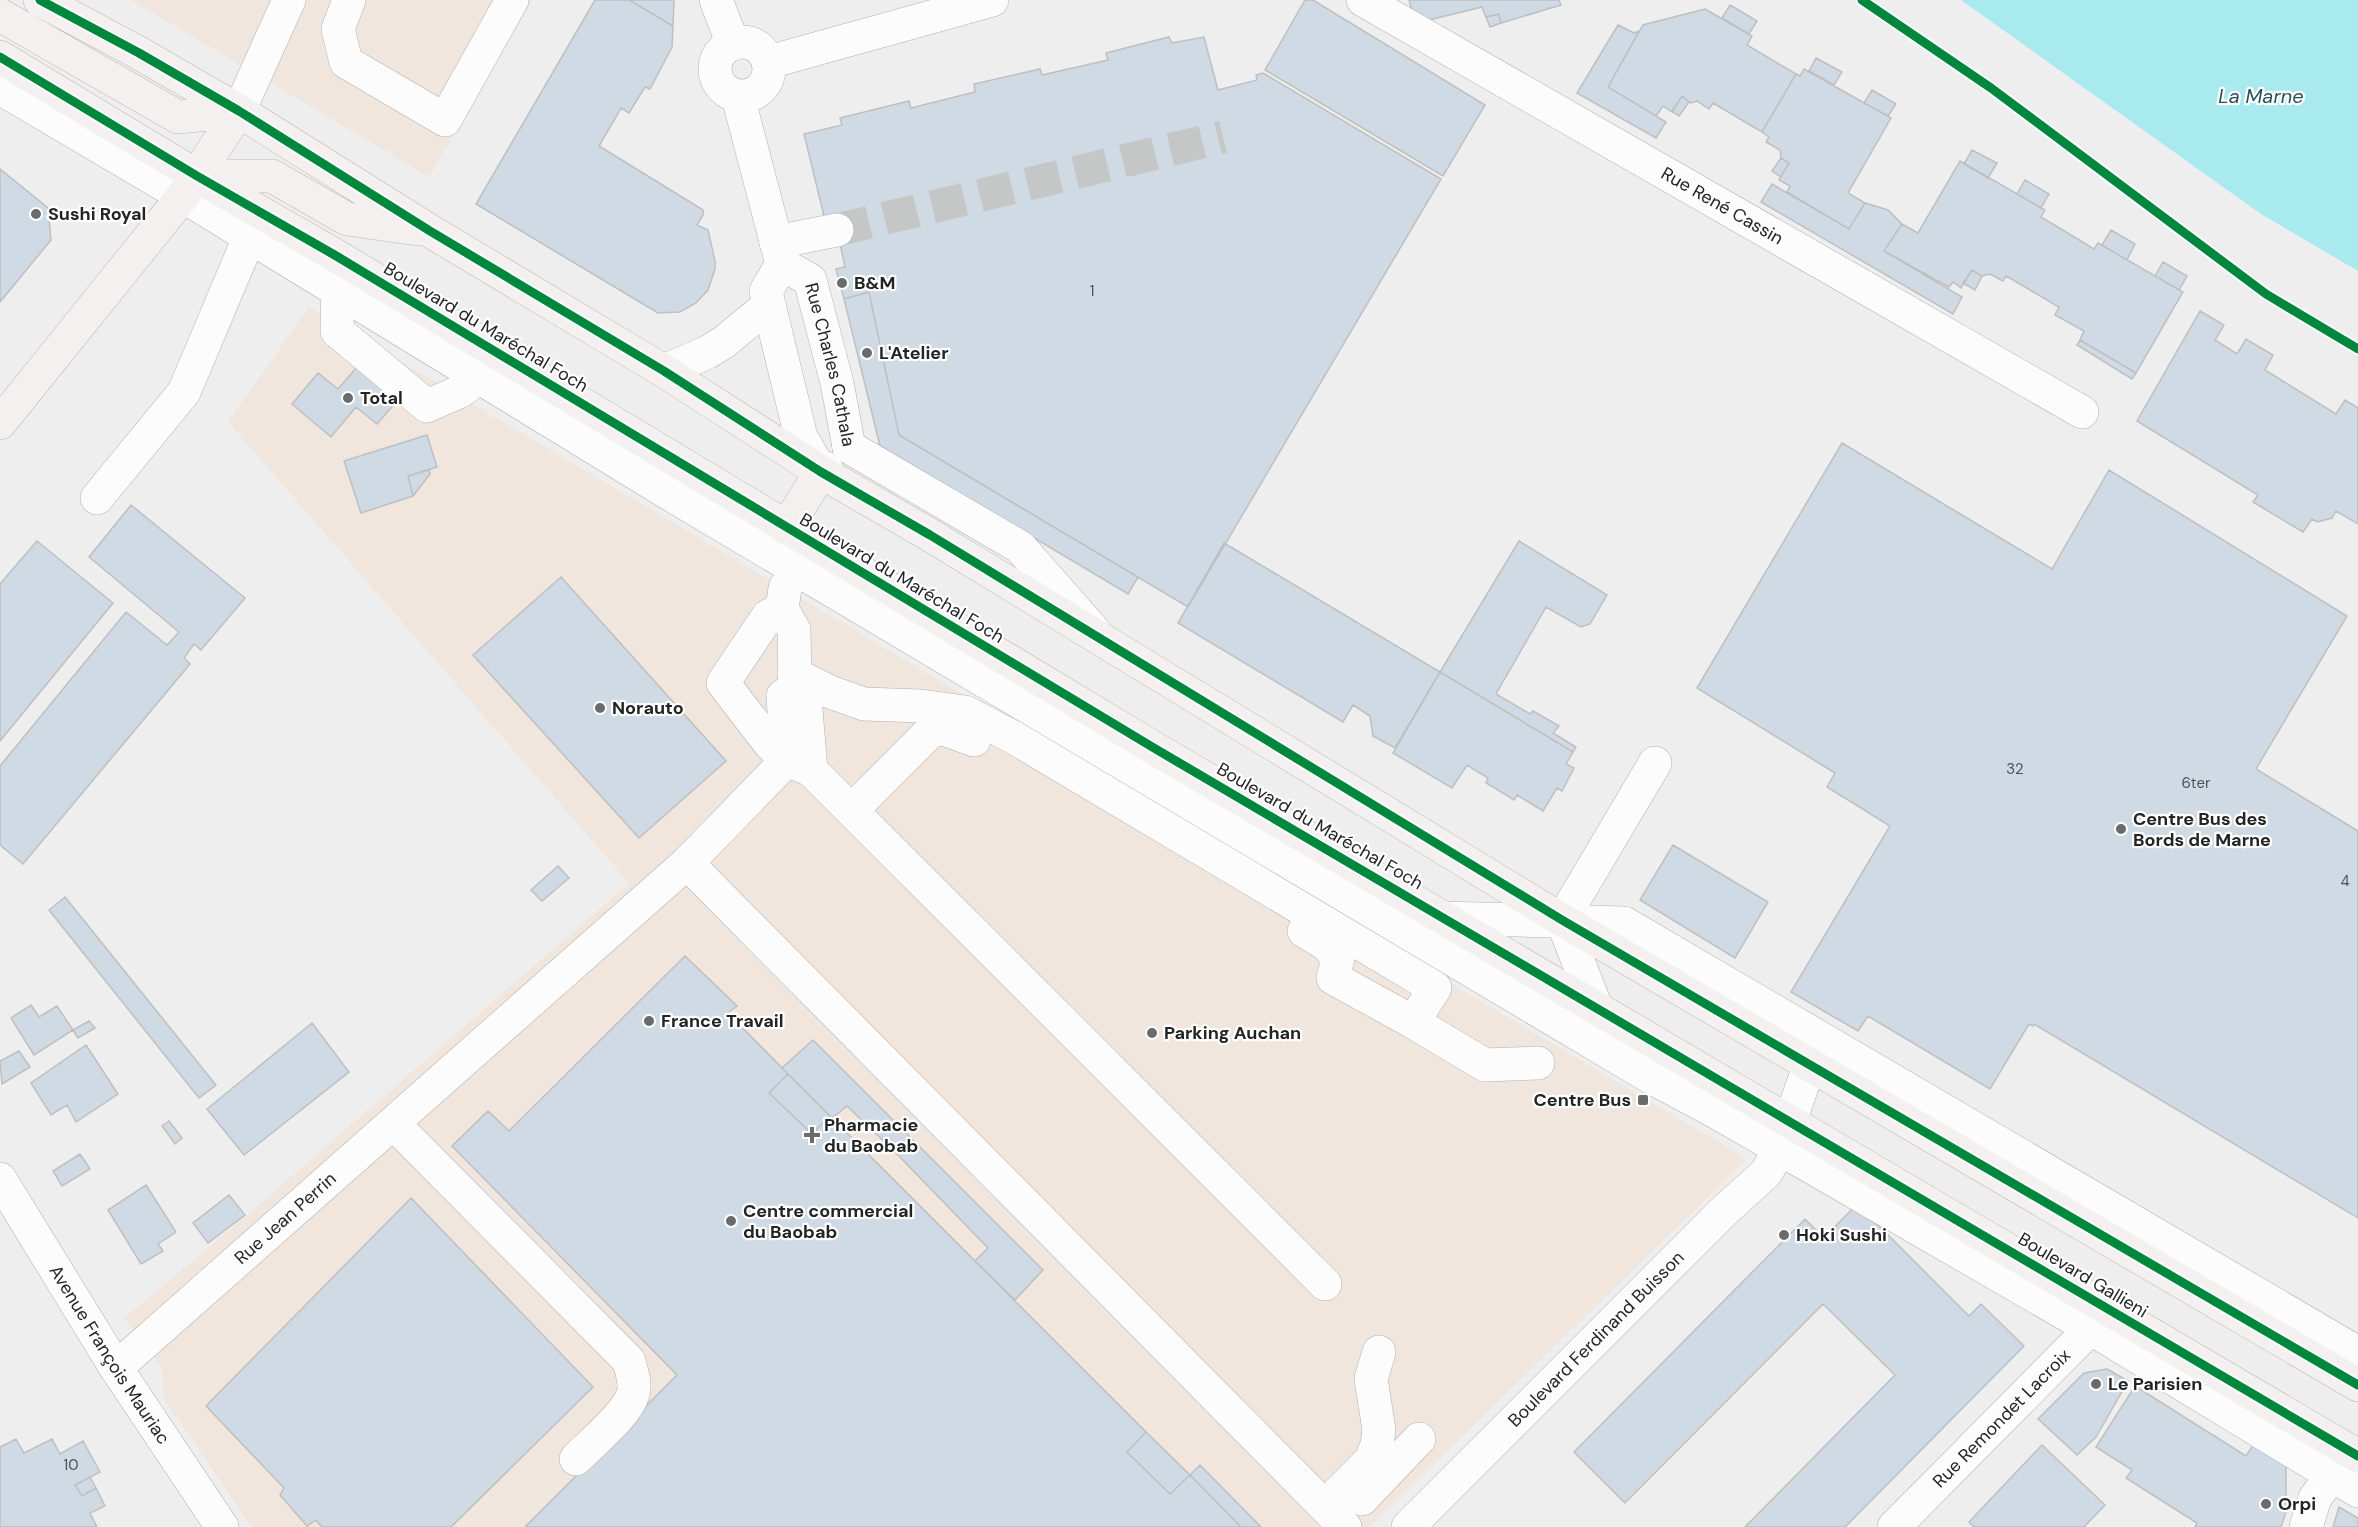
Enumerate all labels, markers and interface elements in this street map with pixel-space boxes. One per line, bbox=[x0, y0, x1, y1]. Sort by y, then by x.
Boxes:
water label: La Marne bbox=[2218, 83, 2304, 109]
street label: Rue René Cassin bbox=[1657, 161, 1788, 250]
place label: Sushi Royal bbox=[48, 202, 146, 226]
marker: Sushi Royal bbox=[29, 207, 43, 221]
street label: Boulevard du Maréchal Foch bbox=[379, 256, 593, 398]
place label: B&M bbox=[854, 271, 896, 295]
marker: B&M bbox=[835, 276, 849, 290]
street label: Rue Charles Cathala bbox=[799, 280, 861, 448]
house number: 1 bbox=[1090, 281, 1094, 301]
place label: L'Atelier bbox=[879, 341, 949, 365]
marker: L'Atelier bbox=[860, 346, 874, 360]
place label: Total bbox=[360, 386, 403, 410]
marker: Total bbox=[341, 391, 355, 405]
street label: Boulevard du Maréchal Foch bbox=[795, 507, 1009, 649]
place label: Norauto bbox=[612, 696, 684, 720]
marker: Norauto bbox=[593, 701, 607, 715]
street label: Boulevard du Maréchal Foch bbox=[1212, 757, 1428, 895]
house number: 32 bbox=[2006, 759, 2024, 779]
house number: 6ter bbox=[2181, 773, 2211, 793]
place label: Centre Bus des Bords de Marne bbox=[2133, 807, 2271, 852]
marker: Centre Bus des Bords de Marne bbox=[2114, 822, 2128, 836]
house number: 4 bbox=[2340, 871, 2350, 891]
place label: France Travail bbox=[661, 1009, 783, 1033]
marker: France Travail bbox=[642, 1014, 656, 1028]
place label: Parking Auchan bbox=[1164, 1021, 1301, 1045]
marker: Parking Auchan bbox=[1145, 1026, 1159, 1040]
place label: Centre Bus bbox=[1534, 1088, 1631, 1112]
marker: Centre Bus bbox=[1636, 1093, 1650, 1107]
place label: Pharmacie du Baobab bbox=[824, 1113, 918, 1158]
marker: Pharmacie du Baobab bbox=[805, 1128, 819, 1142]
street label: Rue Jean Perrin bbox=[229, 1167, 341, 1270]
place label: Centre commercial du Baobab bbox=[743, 1199, 913, 1244]
marker: Centre commercial du Baobab bbox=[724, 1214, 738, 1228]
place label: Hoki Sushi bbox=[1796, 1223, 1887, 1247]
street label: Boulevard Gallieni bbox=[2014, 1227, 2152, 1323]
marker: Hoki Sushi bbox=[1777, 1228, 1791, 1242]
street label: Boulevard Ferdinand Buisson bbox=[1503, 1246, 1689, 1432]
street label: Avenue François Mauriac bbox=[44, 1261, 175, 1449]
street label: Rue Remondet Lacroix bbox=[1928, 1344, 2076, 1493]
place label: Le Parisien bbox=[2108, 1372, 2202, 1396]
marker: Le Parisien bbox=[2089, 1377, 2103, 1391]
house number: 10 bbox=[64, 1455, 78, 1475]
place label: Orpi bbox=[2278, 1492, 2316, 1516]
marker: Orpi bbox=[2259, 1497, 2273, 1511]

